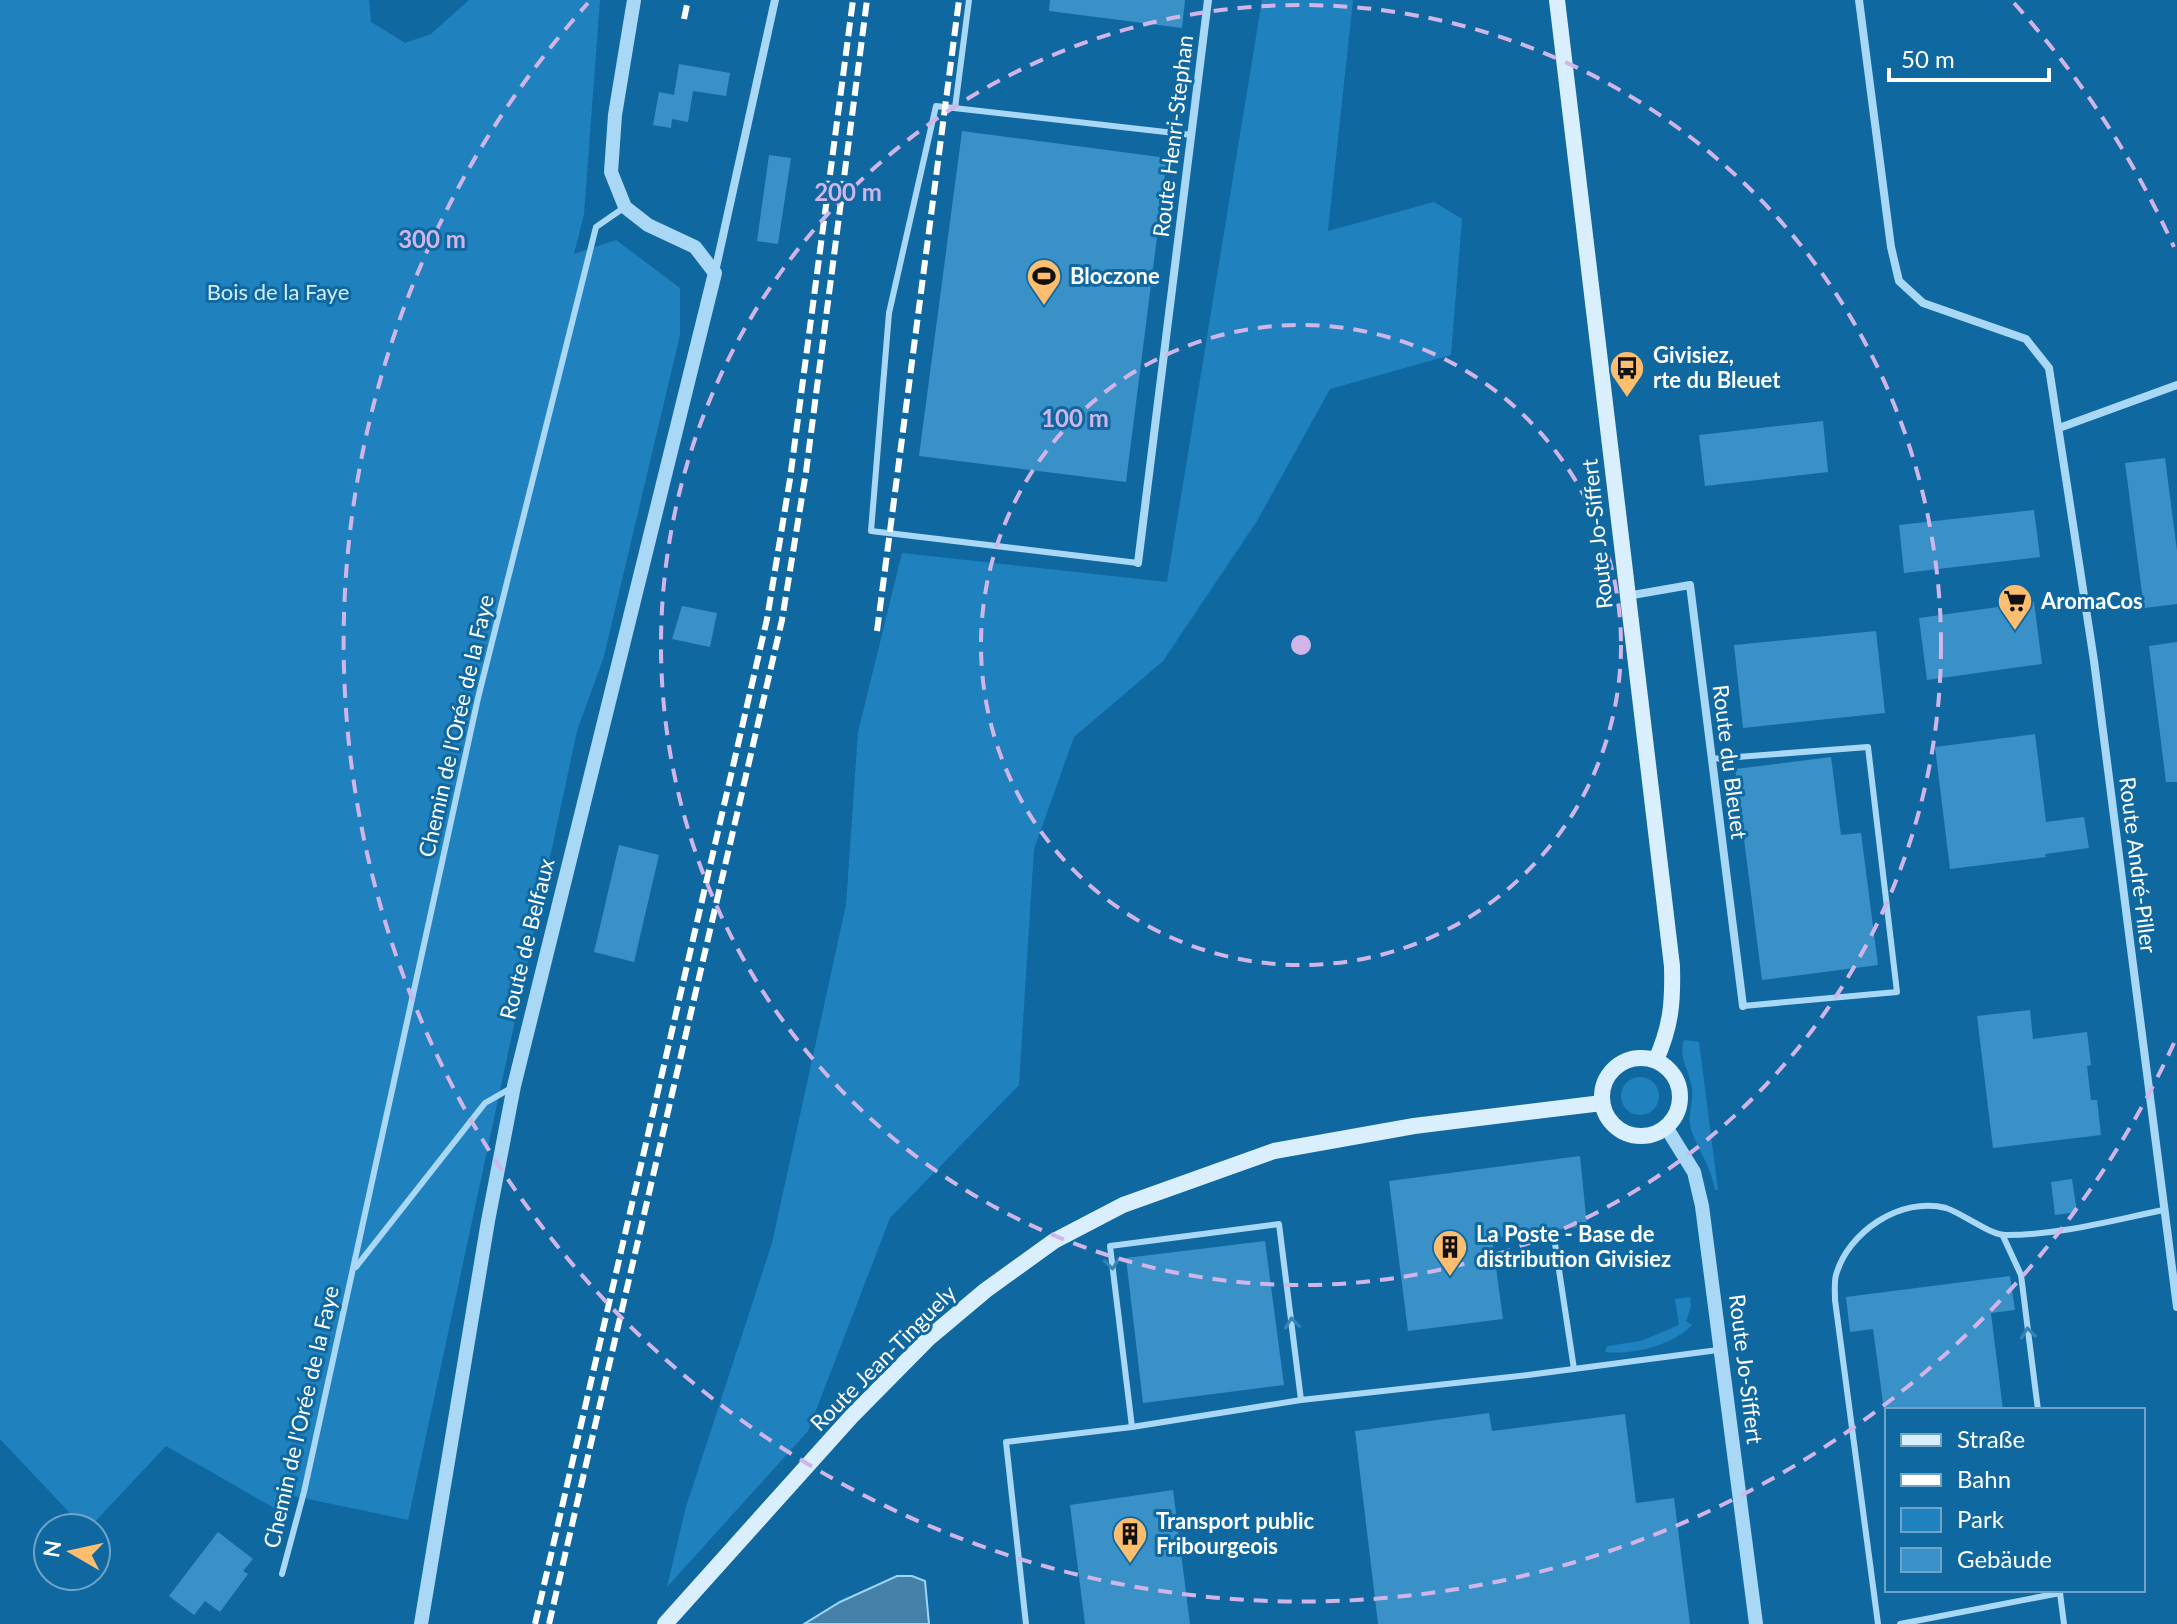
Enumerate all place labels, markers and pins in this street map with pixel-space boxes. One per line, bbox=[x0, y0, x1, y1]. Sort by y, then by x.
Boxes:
sports icon: Bloczone bbox=[1025, 257, 1063, 307]
place label: Bloczone bbox=[1070, 262, 1160, 289]
place label: Givisiez, rte du Bleuet bbox=[1653, 341, 1781, 393]
bus stop icon: Givisiez, rte du Bleuet bbox=[1608, 349, 1646, 399]
supermarket icon: AromaCos bbox=[1996, 582, 2034, 632]
place label: AromaCos bbox=[2040, 587, 2143, 614]
centre of rings bbox=[1287, 631, 1315, 659]
place label: La Poste - Base de distribution Givisiez bbox=[1476, 1220, 1671, 1272]
building icon: La Poste - Base de distribution Givisiez bbox=[1431, 1228, 1469, 1278]
place label: Transport public Fribourgeois bbox=[1156, 1507, 1315, 1559]
building icon: Transport public Fribourgeois bbox=[1111, 1515, 1149, 1565]

